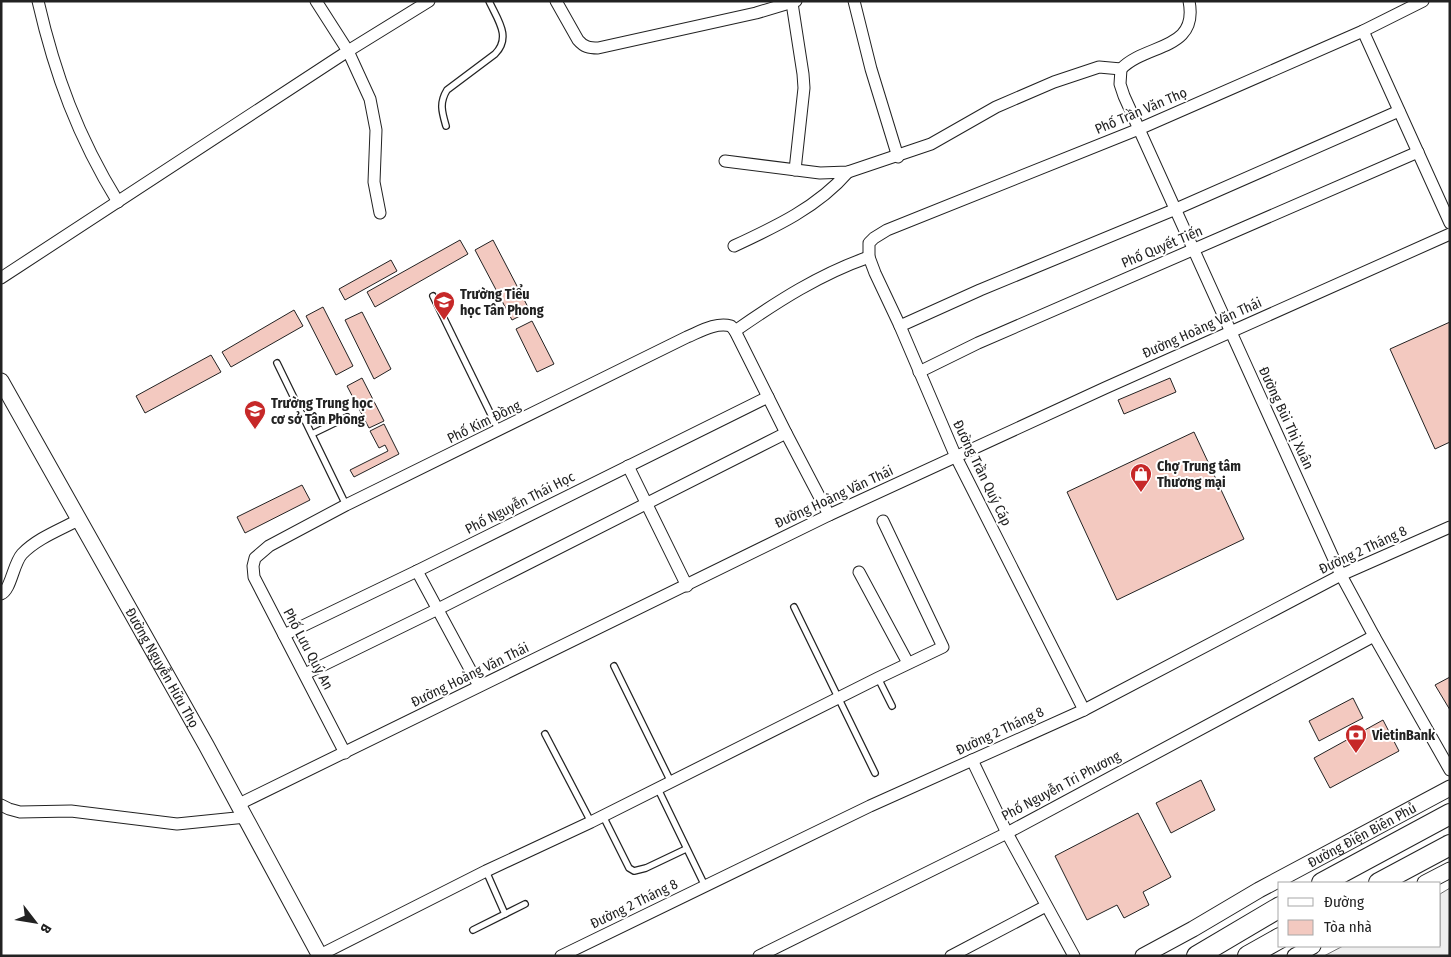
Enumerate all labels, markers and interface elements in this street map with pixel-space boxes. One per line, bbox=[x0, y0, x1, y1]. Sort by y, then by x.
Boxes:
street label: Phố Trần Văn Thọ bbox=[1092, 83, 1190, 138]
street label: Phố Quyết Tiến bbox=[1118, 221, 1205, 272]
place label: Trường Tiểu học Tân Phong bbox=[460, 284, 544, 319]
school or university icon: Trường Tiểu học Tân Phong bbox=[432, 290, 456, 321]
street label: Đường Hoàng Văn Thái bbox=[1140, 294, 1264, 362]
street label: Đường Bùi Thị Xuân bbox=[1255, 364, 1317, 472]
place label: Trường Trung học cơ sở Tân Phong bbox=[271, 395, 374, 428]
street label: Phố Kim Đồng bbox=[444, 396, 524, 447]
school or university icon: Trường Trung học cơ sở Tân Phong bbox=[243, 399, 267, 430]
street label: Đường Trần Quý Cáp bbox=[949, 417, 1016, 529]
place label: Chợ Trung tâm Thương mại bbox=[1157, 458, 1241, 491]
street label: Đường Hoàng Văn Thái bbox=[772, 462, 896, 532]
shop icon: Chợ Trung tâm Thương mại bbox=[1129, 462, 1153, 493]
street label: Phố Nguyễn Thái Học bbox=[462, 467, 578, 538]
street label: Đường 2 Tháng 8 bbox=[1316, 522, 1410, 578]
street label: Đường Nguyễn Hữu Thọ bbox=[122, 605, 203, 731]
street label: Phố Lưu Quý An bbox=[279, 605, 337, 693]
street label: Đường Hoàng Văn Thái bbox=[408, 639, 532, 711]
street label: Đường 2 Tháng 8 bbox=[953, 703, 1047, 759]
bank icon: VietinBank bbox=[1344, 723, 1368, 754]
place label: VietinBank bbox=[1371, 727, 1436, 744]
street label: Phố Nguyễn Tri Phương bbox=[998, 746, 1124, 825]
street label: Đường Điện Biên Phủ bbox=[1305, 799, 1419, 871]
street label: Đường 2 Tháng 8 bbox=[588, 876, 680, 932]
legend bbox=[1278, 882, 1441, 947]
text: Đường bbox=[1324, 893, 1364, 911]
north arrow bbox=[10, 897, 60, 947]
text: Tòa nhà bbox=[1324, 918, 1372, 936]
text: B bbox=[36, 921, 55, 936]

